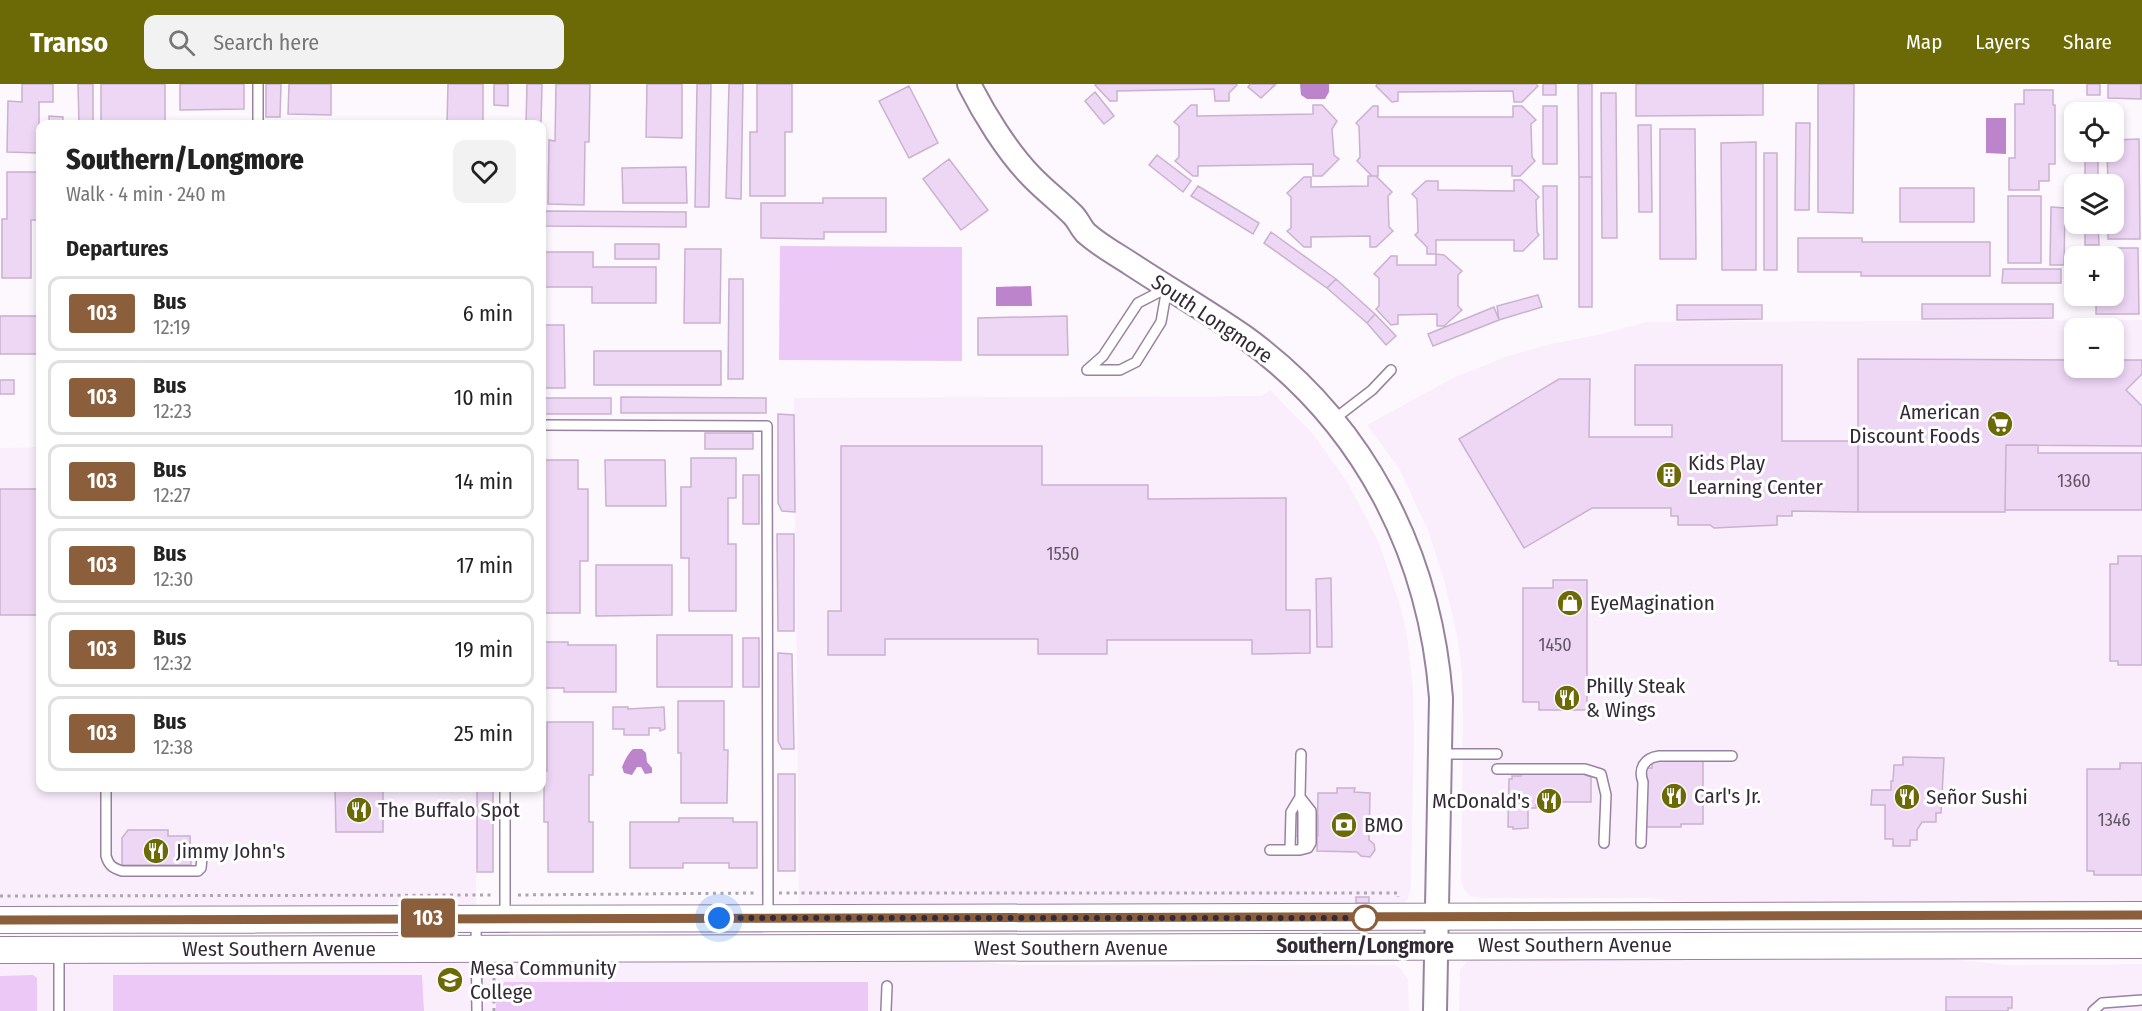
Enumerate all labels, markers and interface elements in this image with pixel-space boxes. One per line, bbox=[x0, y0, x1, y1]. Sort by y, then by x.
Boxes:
search box bbox=[144, 15, 564, 69]
text: Transo bbox=[30, 26, 108, 59]
icon: search bbox=[165, 26, 198, 59]
text: Search here bbox=[213, 29, 319, 56]
text: Map bbox=[1906, 29, 1942, 55]
text: Layers bbox=[1975, 29, 2030, 55]
text: Share bbox=[2063, 29, 2112, 55]
map controls bbox=[2064, 102, 2124, 378]
button: locate bbox=[2064, 102, 2124, 162]
button: heart bbox=[453, 140, 516, 203]
text: Southern/Longmore bbox=[66, 143, 304, 176]
button: layers bbox=[2064, 174, 2124, 234]
text: Walk · 4 min · 240 m bbox=[66, 182, 226, 206]
text: Departures bbox=[66, 235, 168, 262]
button: + bbox=[2064, 246, 2124, 306]
street label: South Longmore bbox=[1147, 269, 1277, 369]
text: Bus bbox=[153, 288, 186, 315]
text: 103 bbox=[87, 300, 117, 326]
text: 6 min bbox=[463, 300, 513, 327]
text: 12:19 bbox=[153, 315, 191, 339]
button: − bbox=[2064, 318, 2124, 378]
text: Bus bbox=[153, 372, 186, 399]
text: 103 bbox=[87, 384, 117, 410]
text: 10 min bbox=[454, 384, 513, 411]
text: 12:23 bbox=[153, 399, 192, 423]
place label: American Discount Foods bbox=[1849, 399, 1980, 449]
supermarket icon: American Discount Foods bbox=[1985, 409, 2015, 439]
place label: Kids Play Learning Center bbox=[1688, 450, 1823, 500]
text: Bus bbox=[153, 456, 186, 483]
building icon: Kids Play Learning Center bbox=[1654, 460, 1684, 490]
text: 103 bbox=[87, 468, 117, 494]
text: 14 min bbox=[455, 468, 513, 495]
house number: 1360 bbox=[2057, 470, 2091, 492]
text: 12:27 bbox=[153, 483, 191, 507]
text: Bus bbox=[153, 540, 186, 567]
house number: 1550 bbox=[1047, 543, 1079, 565]
text: 103 bbox=[87, 552, 117, 578]
text: 17 min bbox=[456, 552, 513, 579]
text: 12:30 bbox=[153, 567, 193, 591]
shop icon: EyeMagination bbox=[1555, 588, 1585, 618]
place label: EyeMagination bbox=[1590, 590, 1715, 616]
text: Bus bbox=[153, 624, 186, 651]
house number: 1450 bbox=[1538, 634, 1572, 656]
text: 103 bbox=[87, 636, 117, 662]
text: 19 min bbox=[455, 636, 513, 663]
text: 12:32 bbox=[153, 651, 192, 675]
place label: Philly Steak & Wings bbox=[1586, 673, 1686, 723]
restaurant icon: Philly Steak & Wings bbox=[1552, 683, 1582, 713]
text: Bus bbox=[153, 708, 186, 735]
text: 103 bbox=[87, 720, 117, 746]
text: 25 min bbox=[454, 720, 513, 747]
text: 12:38 bbox=[153, 735, 193, 759]
restaurant icon: Carl's Jr. bbox=[1659, 781, 1689, 811]
restaurant icon: Señor Sushi bbox=[1892, 782, 1922, 812]
place label: Carl's Jr. bbox=[1694, 783, 1761, 809]
place label: Señor Sushi bbox=[1926, 784, 2028, 810]
restaurant icon: McDonald's bbox=[1534, 786, 1564, 816]
place label: McDonald's bbox=[1432, 788, 1530, 814]
restaurant icon: The Buffalo Spot bbox=[344, 795, 374, 825]
place label: The Buffalo Spot bbox=[378, 797, 520, 823]
house number: 1346 bbox=[2098, 809, 2130, 831]
bank icon: BMO bbox=[1329, 810, 1359, 840]
place label: BMO bbox=[1364, 812, 1403, 838]
restaurant icon: Jimmy John's bbox=[141, 836, 171, 866]
place label: Jimmy John's bbox=[176, 838, 285, 864]
line badge: 103 bbox=[394, 898, 462, 938]
your location bbox=[704, 903, 734, 933]
text: 103 bbox=[413, 905, 443, 931]
marker: Southern/Longmore bbox=[1352, 905, 1378, 931]
street label: West Southern Avenue bbox=[1478, 932, 1672, 958]
place label: Southern/Longmore bbox=[1276, 933, 1454, 959]
street label: West Southern Avenue bbox=[974, 935, 1168, 961]
street label: West Southern Avenue bbox=[182, 936, 376, 962]
place label: Mesa Community College bbox=[470, 955, 617, 1005]
school or university icon: Mesa Community College bbox=[435, 965, 465, 995]

